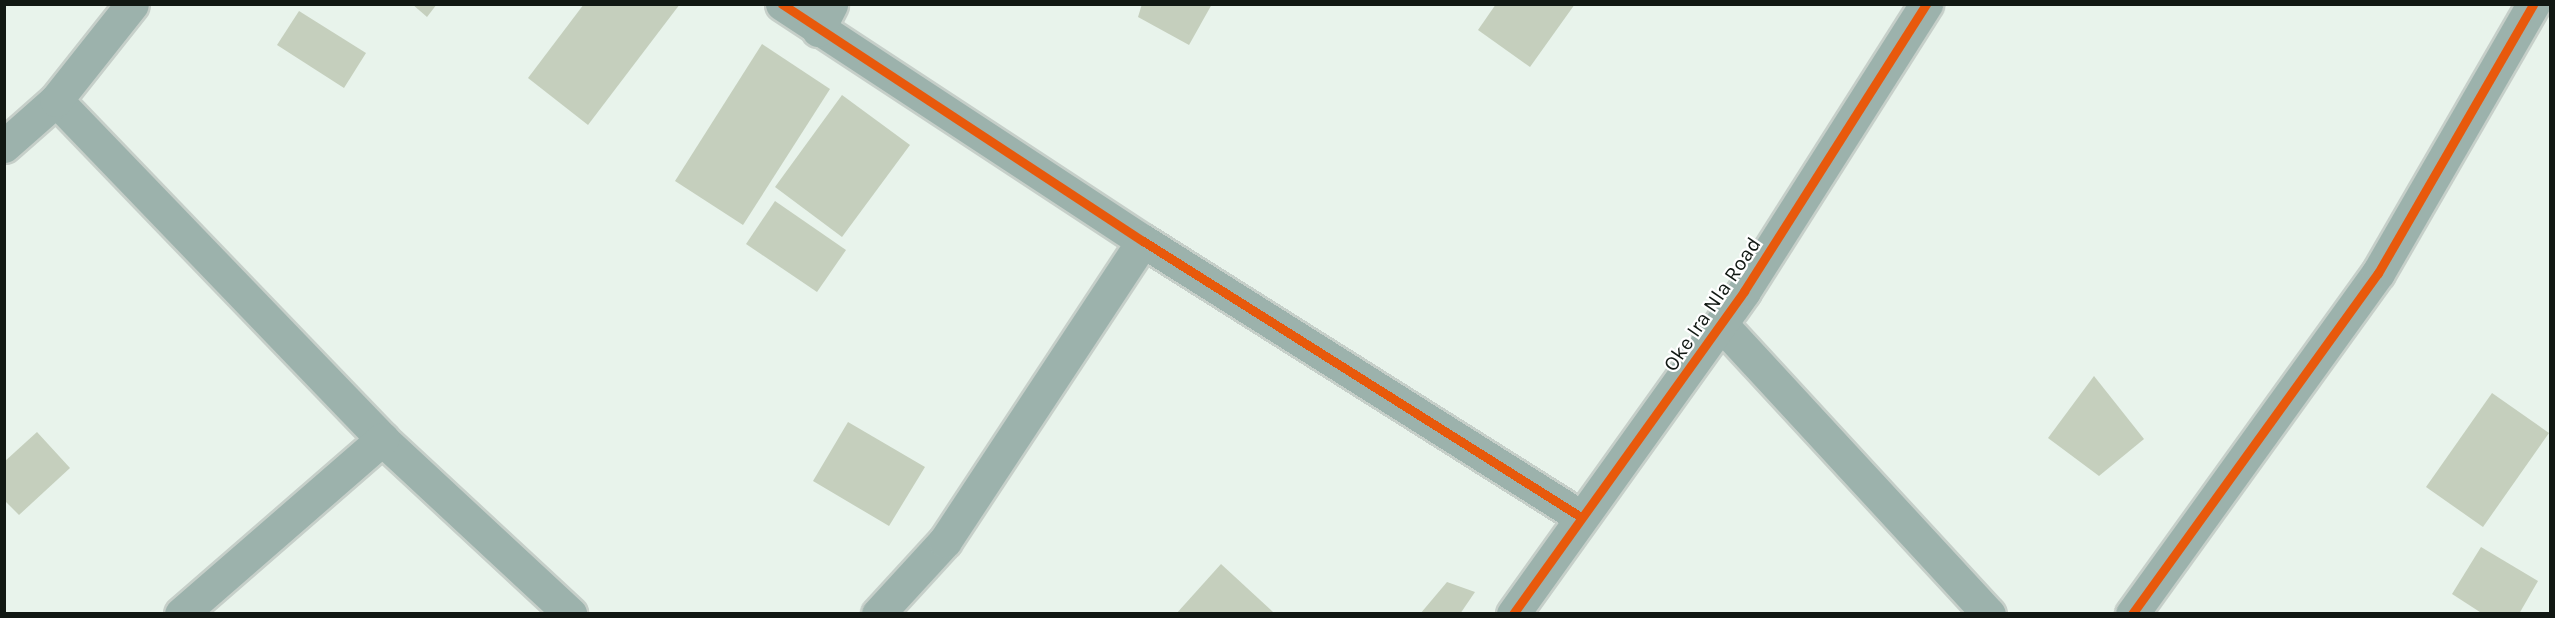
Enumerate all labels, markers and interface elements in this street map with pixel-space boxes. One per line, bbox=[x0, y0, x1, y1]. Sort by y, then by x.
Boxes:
street label: Oke Ira Nla Road bbox=[1658, 232, 1766, 376]

